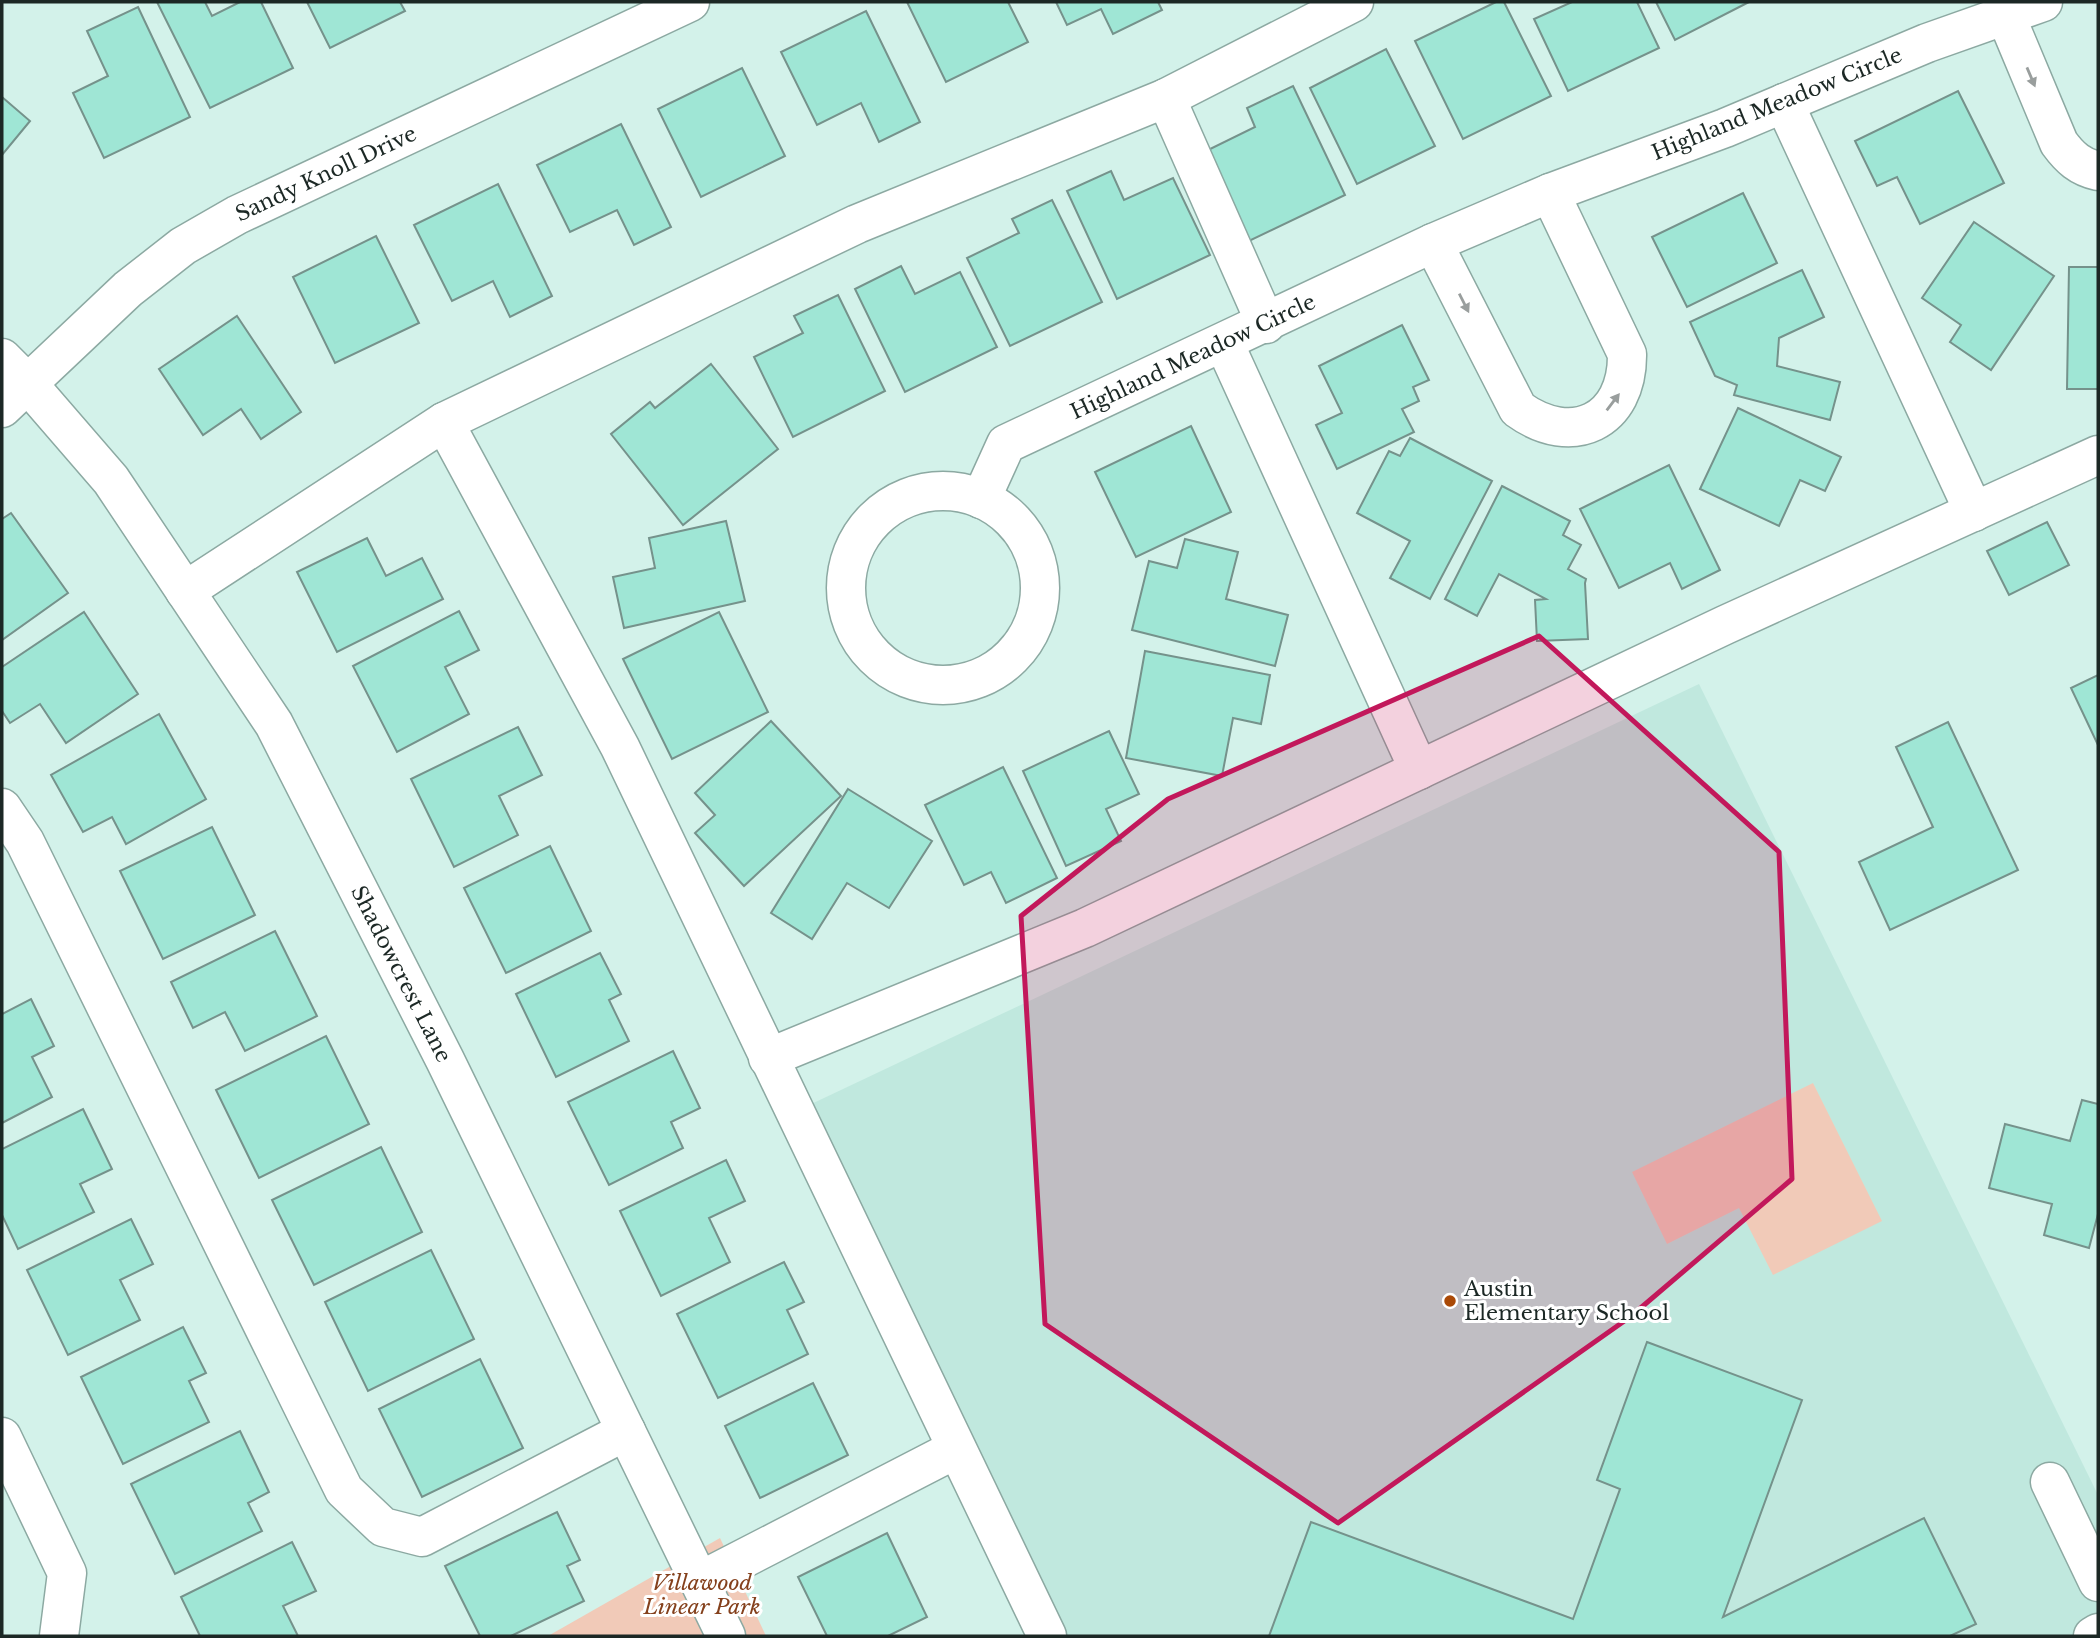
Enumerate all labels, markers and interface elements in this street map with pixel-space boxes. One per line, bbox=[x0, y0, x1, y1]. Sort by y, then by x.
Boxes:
street label: Highland Meadow Circle bbox=[1648, 42, 1906, 166]
one-way arrow bbox=[2026, 66, 2037, 87]
street label: Sandy Knoll Drive bbox=[231, 121, 421, 227]
street label: Highland Meadow Circle bbox=[1066, 289, 1320, 425]
one-way arrow bbox=[1459, 293, 1470, 313]
one-way arrow bbox=[1606, 394, 1621, 412]
street label: Shadowcrest Lane bbox=[345, 881, 457, 1067]
place label: Austin Elementary School bbox=[1463, 1276, 1669, 1326]
marker: Austin Elementary School bbox=[1442, 1293, 1458, 1309]
park label: Villawood Linear Park bbox=[643, 1570, 760, 1620]

